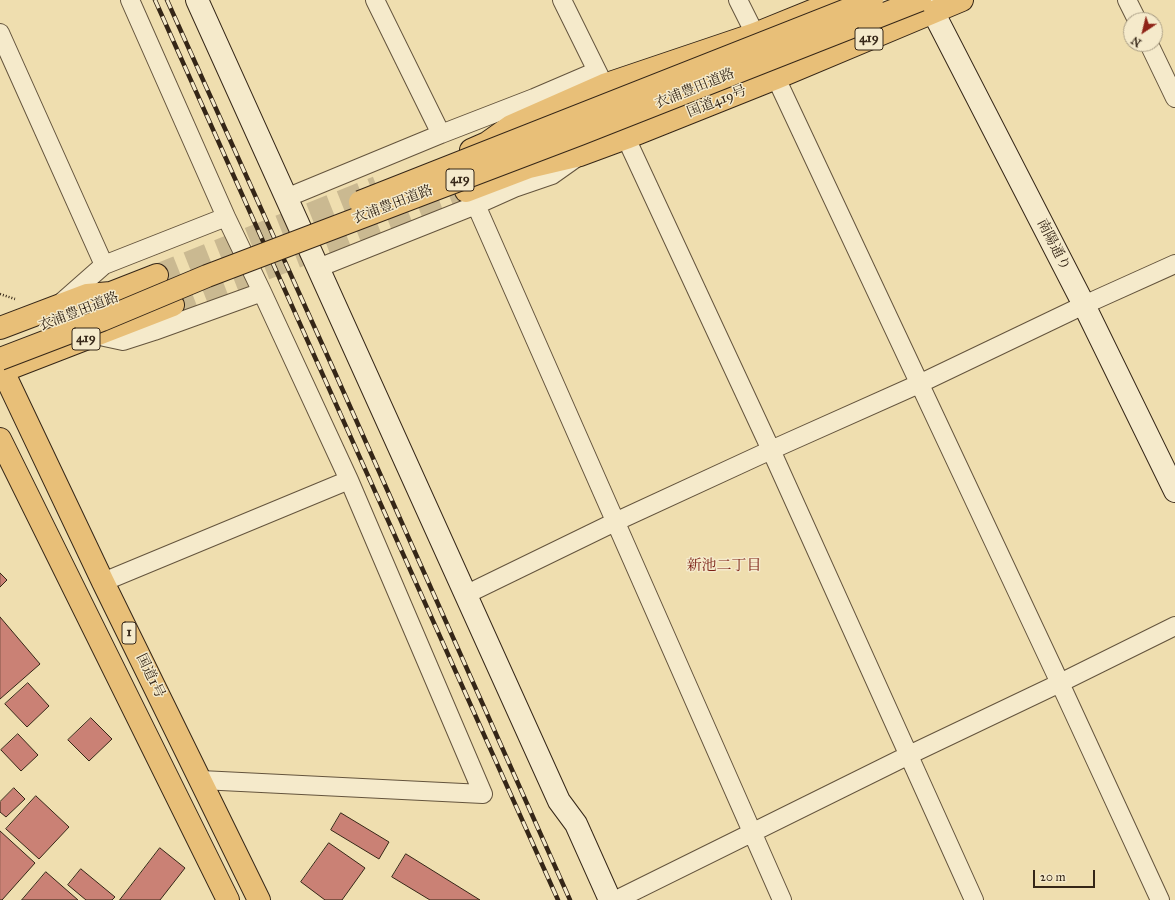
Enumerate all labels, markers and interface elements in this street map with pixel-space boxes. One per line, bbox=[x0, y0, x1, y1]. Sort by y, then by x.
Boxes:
north arrow bbox=[1123, 12, 1163, 52]
road number: 419 bbox=[855, 28, 883, 50]
text: N bbox=[1129, 33, 1144, 49]
street label: 衣浦豊田道路 bbox=[653, 65, 737, 113]
street label: 国道419号 bbox=[685, 82, 749, 122]
road number: 419 bbox=[446, 169, 474, 191]
street label: 衣浦豊田道路 bbox=[351, 182, 435, 228]
street label: 南陽通り bbox=[1033, 216, 1073, 274]
street label: 衣浦豊田道路 bbox=[37, 289, 121, 335]
road number: 419 bbox=[72, 328, 100, 350]
district label: 新池二丁目 bbox=[687, 557, 761, 575]
road number: 1 bbox=[122, 622, 136, 644]
street label: 国道1号 bbox=[132, 651, 168, 701]
scale bar bbox=[1035, 862, 1097, 888]
text: 20 m bbox=[1040, 870, 1066, 884]

